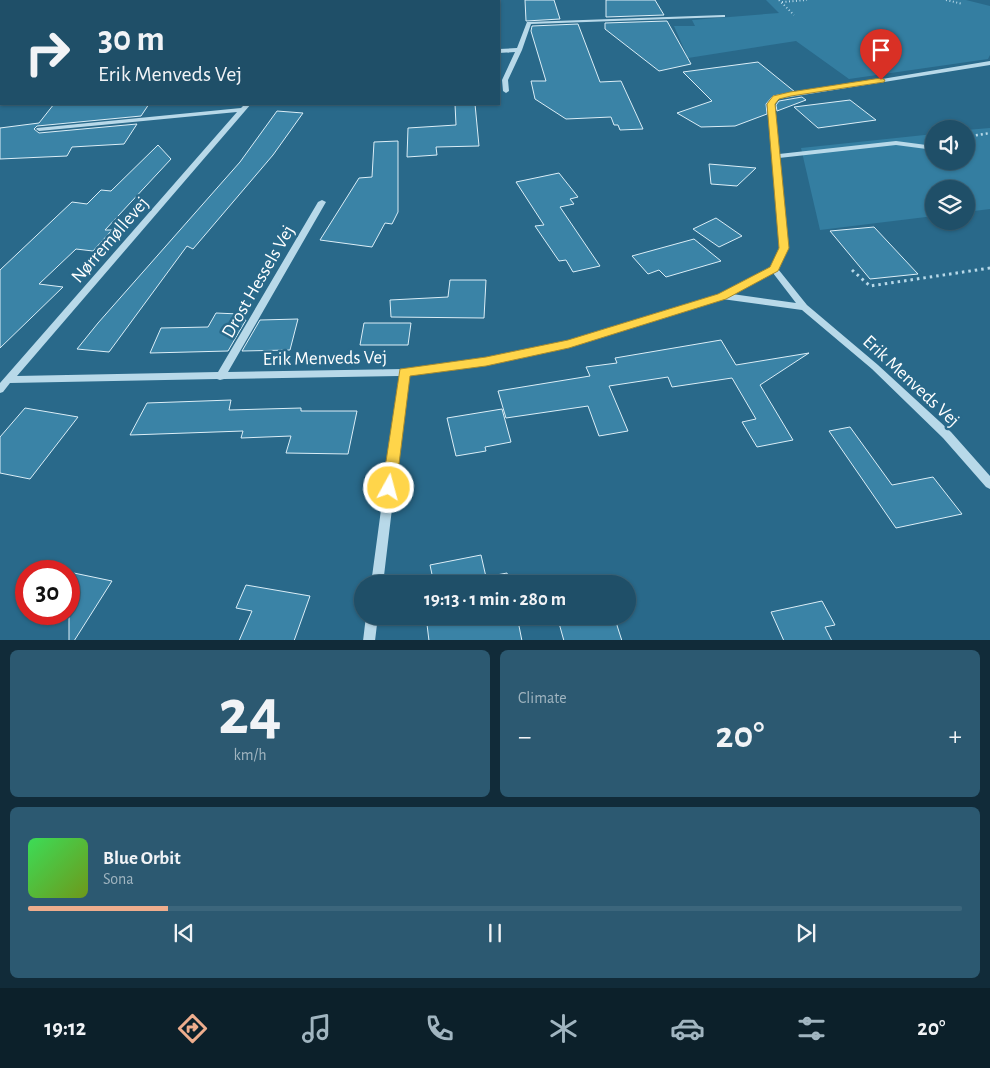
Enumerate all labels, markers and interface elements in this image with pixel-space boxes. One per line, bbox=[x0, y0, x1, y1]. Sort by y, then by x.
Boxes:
icon: right bbox=[15, 20, 80, 85]
text: 30 m bbox=[98, 22, 165, 57]
pin bbox=[860, 29, 902, 80]
icon: arrive bbox=[867, 36, 895, 64]
text: Erik Menveds Vej bbox=[98, 63, 242, 85]
map controls bbox=[925, 120, 975, 230]
button: sound bbox=[925, 120, 975, 170]
button: layers bbox=[925, 180, 975, 230]
street label: Nørremøllevej bbox=[68, 193, 152, 287]
street label: Drost Hessels Vej bbox=[218, 222, 298, 341]
street label: Erik Menveds Vej bbox=[859, 332, 963, 431]
street label: Erik Menveds Vej bbox=[263, 348, 387, 369]
position arrow bbox=[362, 461, 414, 513]
speed limit sign: 30 bbox=[15, 560, 80, 625]
text: 19:13 · 1 min · 280 m bbox=[424, 590, 566, 609]
text: 24 bbox=[218, 681, 282, 746]
text: Climate bbox=[518, 690, 567, 706]
text: 20° bbox=[716, 717, 764, 755]
text: − bbox=[518, 723, 531, 751]
text: + bbox=[949, 723, 962, 751]
text: km/h bbox=[233, 747, 267, 763]
text: Blue Orbit bbox=[103, 849, 181, 868]
text: Sona bbox=[103, 871, 134, 887]
icon: previous bbox=[170, 919, 198, 947]
icon: pause bbox=[481, 919, 509, 947]
icon: next bbox=[792, 919, 820, 947]
icon: directions bbox=[175, 1011, 210, 1046]
icon: music bbox=[299, 1011, 334, 1046]
icon: phone bbox=[422, 1011, 457, 1046]
icon: climate bbox=[546, 1011, 581, 1046]
icon: car bbox=[670, 1011, 705, 1046]
icon: filters bbox=[794, 1011, 829, 1046]
text: 19:12 bbox=[44, 1017, 86, 1039]
text: 20° bbox=[917, 1017, 946, 1039]

